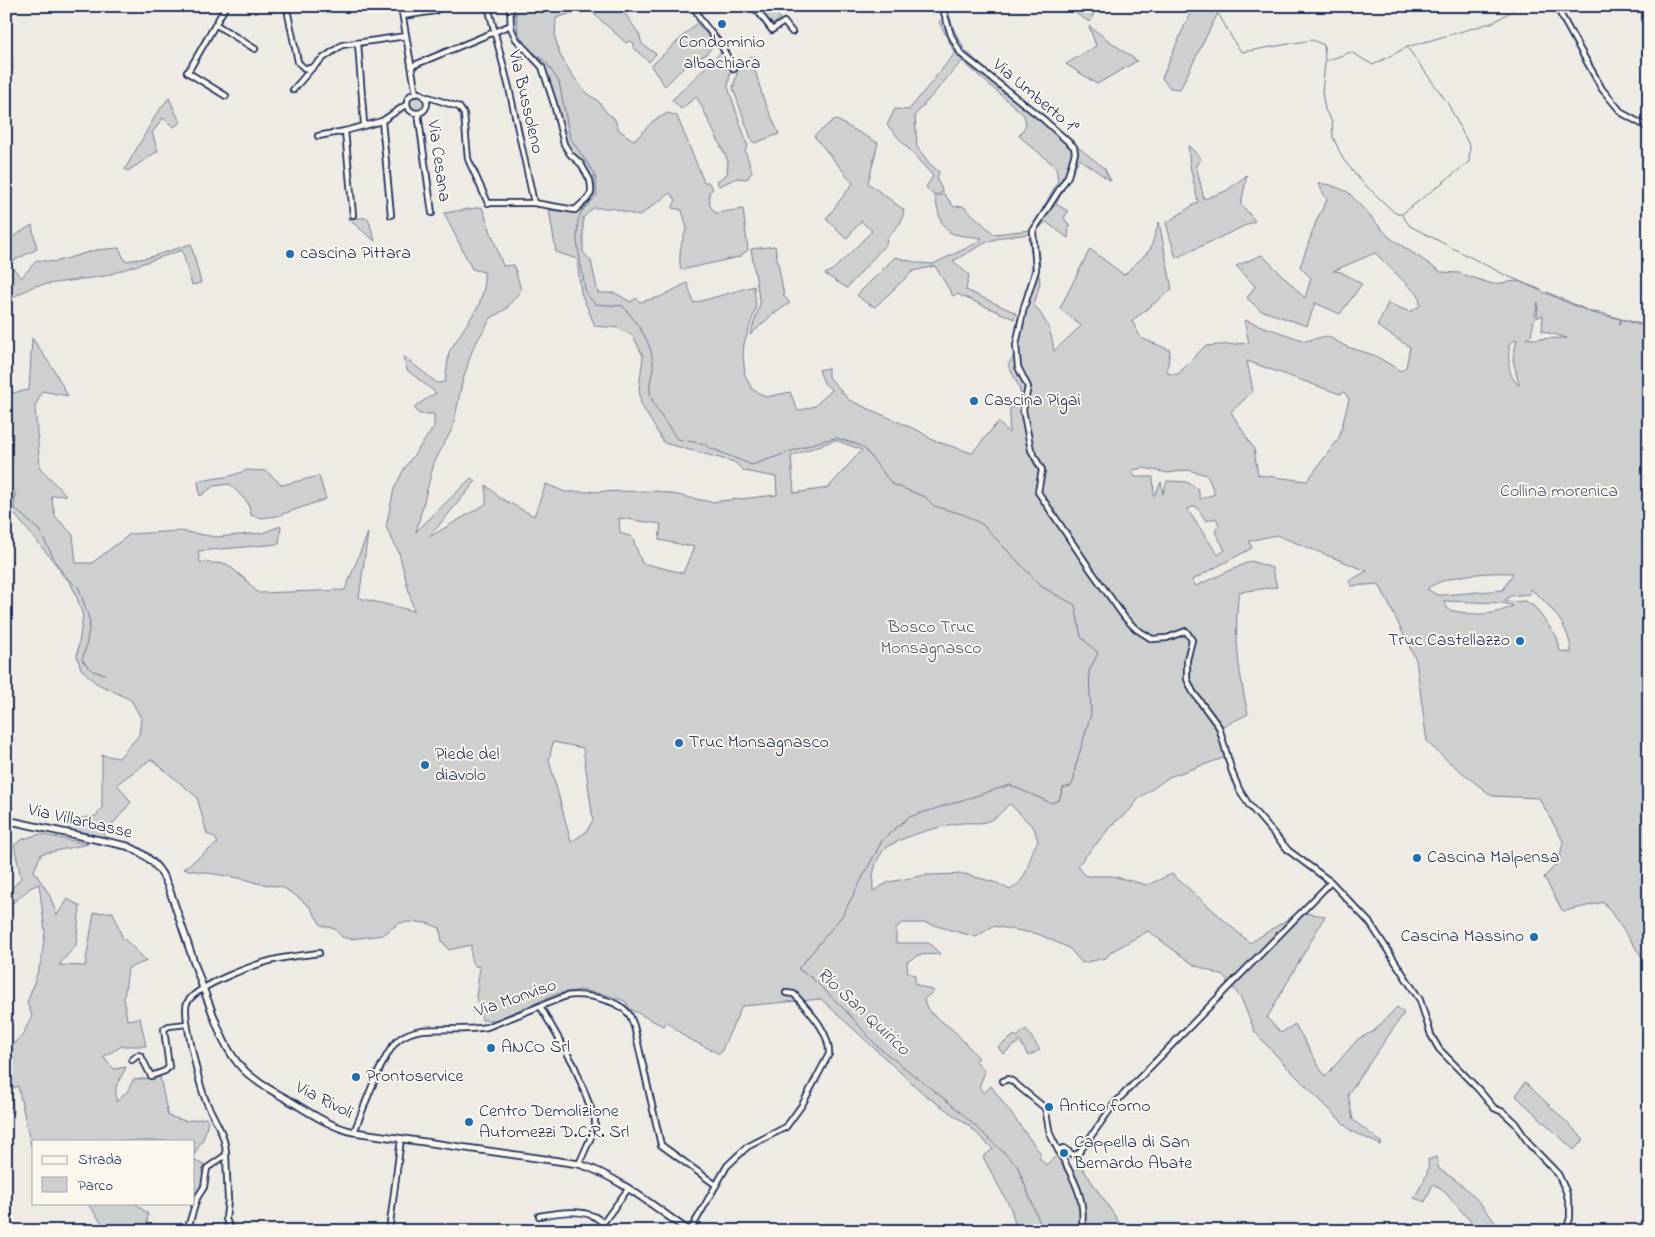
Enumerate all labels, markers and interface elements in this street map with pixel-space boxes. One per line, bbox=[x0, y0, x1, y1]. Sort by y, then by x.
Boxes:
marker: Condominio albachiara bbox=[716, 18, 728, 30]
place label: Condominio albachiara bbox=[679, 30, 765, 77]
street label: Via Bussoleno bbox=[500, 47, 550, 156]
street label: Via Umberto 1° bbox=[985, 52, 1084, 141]
street label: Via Cesana bbox=[419, 117, 457, 204]
place label: cascina Pittara bbox=[300, 241, 411, 267]
marker: cascina Pittara bbox=[284, 248, 296, 260]
place label: Cascina Pigai bbox=[984, 388, 1081, 415]
marker: Cascina Pigai bbox=[968, 395, 980, 407]
park label: Collina morenica bbox=[1500, 479, 1618, 505]
park label: Bosco Truc Monsagnasco bbox=[880, 615, 982, 663]
place label: Truc Castellazzo bbox=[1388, 628, 1510, 654]
marker: Truc Castellazzo bbox=[1514, 635, 1526, 647]
place label: Truc Monsagnasco bbox=[689, 730, 829, 757]
marker: Truc Monsagnasco bbox=[673, 737, 685, 749]
place label: Piede del diavolo bbox=[435, 742, 500, 789]
marker: Piede del diavolo bbox=[419, 759, 431, 771]
street label: Via Villarbasse bbox=[24, 797, 136, 847]
place label: Cascina Malpensa bbox=[1427, 845, 1559, 871]
marker: Cascina Malpensa bbox=[1411, 852, 1423, 864]
place label: Cascina Massino bbox=[1400, 924, 1524, 950]
marker: Cascina Massino bbox=[1528, 931, 1540, 943]
water label: Rio San Quirico bbox=[810, 961, 917, 1063]
street label: Via Monviso bbox=[471, 973, 560, 1025]
place label: ANCO Srl bbox=[501, 1035, 570, 1061]
marker: ANCO Srl bbox=[485, 1042, 497, 1054]
place label: Prontoservice bbox=[366, 1064, 465, 1090]
marker: Prontoservice bbox=[350, 1071, 362, 1083]
street label: Via Rivoli bbox=[290, 1075, 358, 1127]
place label: Antico forno bbox=[1059, 1094, 1151, 1120]
place label: Centro Demolizione Automezzi D.C.R. Srl bbox=[479, 1099, 629, 1146]
marker: Antico forno bbox=[1043, 1101, 1055, 1113]
marker: Centro Demolizione Automezzi D.C.R. Srl bbox=[463, 1116, 475, 1128]
place label: Cappella di San Bernardo Abate bbox=[1073, 1130, 1193, 1177]
legend bbox=[32, 1140, 195, 1204]
marker: Cappella di San Bernardo Abate bbox=[1058, 1147, 1070, 1159]
text: Strada bbox=[78, 1149, 122, 1171]
text: Parco bbox=[78, 1175, 113, 1197]

